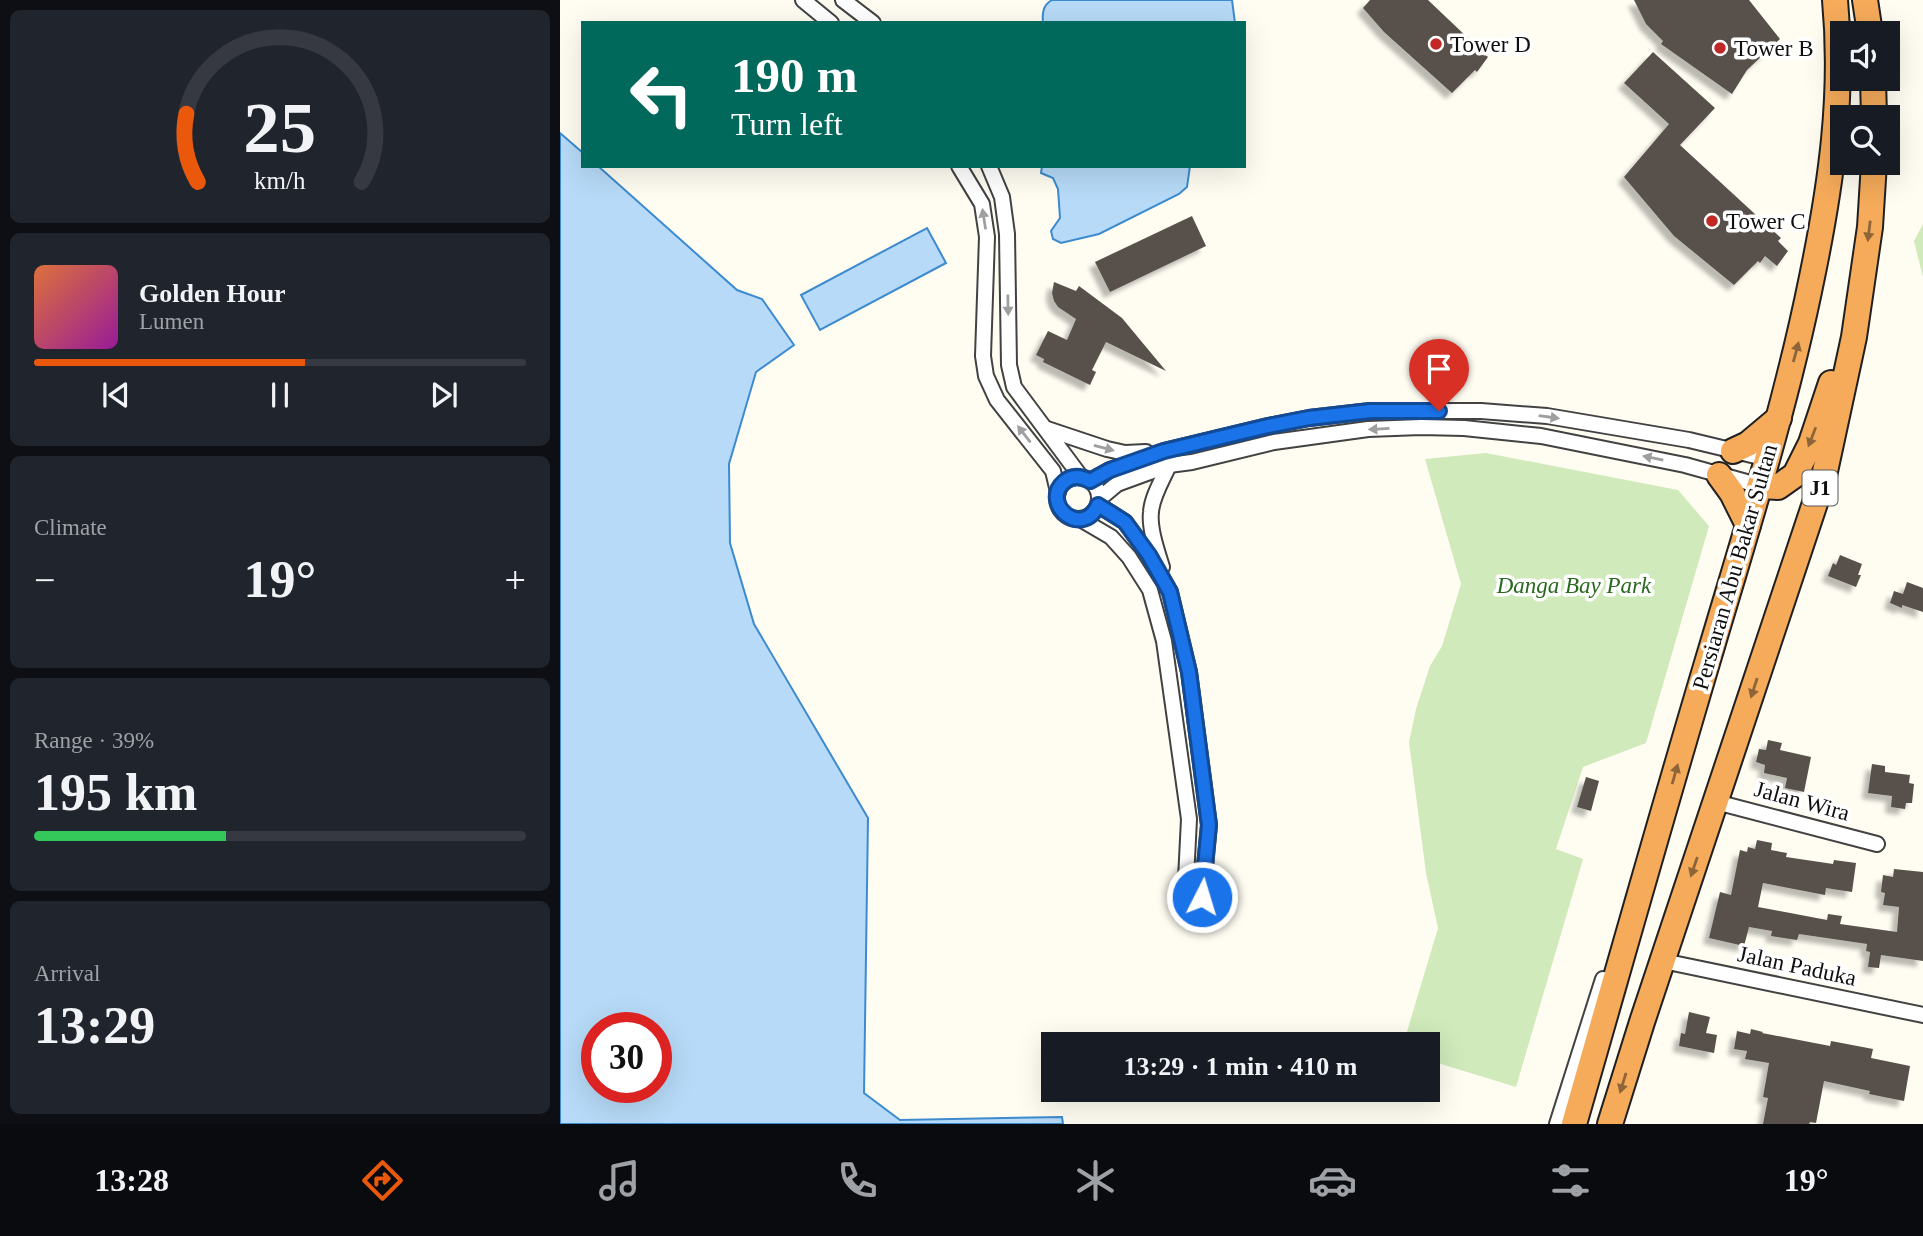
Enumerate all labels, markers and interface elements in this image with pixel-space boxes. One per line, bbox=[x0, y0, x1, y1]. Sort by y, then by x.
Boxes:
map controls bbox=[1830, 21, 1900, 175]
button: sound bbox=[1830, 21, 1900, 91]
place label: Tower D bbox=[1450, 32, 1531, 57]
marker: Tower D bbox=[1428, 36, 1444, 52]
place label: Tower B bbox=[1734, 36, 1814, 61]
marker: Tower B bbox=[1712, 40, 1728, 56]
text: 190 m bbox=[731, 48, 858, 103]
icon: left bbox=[616, 49, 707, 140]
text: 25 bbox=[244, 88, 316, 169]
button: search bbox=[1830, 105, 1900, 175]
text: Turn left bbox=[731, 106, 843, 142]
text: km/h bbox=[254, 167, 306, 194]
one-way arrow bbox=[978, 208, 989, 230]
place label: Tower C bbox=[1726, 209, 1806, 234]
marker: Tower C bbox=[1704, 213, 1720, 229]
one-way arrow bbox=[1864, 220, 1875, 242]
text: Golden Hour bbox=[139, 279, 286, 308]
one-way arrow bbox=[1003, 294, 1014, 316]
text: Lumen bbox=[139, 309, 204, 334]
pin bbox=[1409, 339, 1469, 411]
one-way arrow bbox=[1791, 341, 1802, 363]
icon: arrive bbox=[1420, 350, 1458, 388]
icon: previous bbox=[97, 376, 135, 414]
icon: pause bbox=[261, 376, 299, 414]
icon: next bbox=[425, 376, 463, 414]
one-way arrow bbox=[1538, 412, 1560, 423]
one-way arrow bbox=[1368, 423, 1390, 434]
one-way arrow bbox=[1017, 425, 1031, 443]
one-way arrow bbox=[1807, 426, 1818, 447]
street label: Persiaran Abu Bakar Sultan bbox=[1688, 441, 1782, 693]
one-way arrow bbox=[1093, 443, 1115, 454]
one-way arrow bbox=[1642, 453, 1664, 464]
road number: J1 bbox=[1802, 470, 1838, 505]
text: Climate bbox=[34, 515, 107, 540]
text: 19° bbox=[244, 551, 316, 608]
text: − bbox=[34, 559, 55, 601]
text: + bbox=[505, 559, 526, 601]
park label: Danga Bay Park bbox=[1496, 573, 1652, 598]
one-way arrow bbox=[1748, 677, 1759, 698]
text: Range · 39% bbox=[34, 728, 154, 753]
one-way arrow bbox=[1670, 763, 1680, 784]
text: 195 km bbox=[34, 764, 197, 821]
street label: Jalan Wira bbox=[1752, 776, 1852, 826]
one-way arrow bbox=[1689, 857, 1699, 878]
position arrow bbox=[1165, 860, 1239, 934]
street label: Jalan Paduka bbox=[1735, 941, 1859, 991]
text: Arrival bbox=[34, 961, 100, 986]
text: 13:29 bbox=[34, 997, 155, 1054]
speed limit sign: 30 bbox=[581, 1012, 672, 1103]
text: 13:29 · 1 min · 410 m bbox=[1124, 1052, 1358, 1081]
one-way arrow bbox=[1617, 1073, 1628, 1094]
icon: directions bbox=[358, 1156, 407, 1205]
icon: music bbox=[595, 1156, 644, 1205]
icon: phone bbox=[833, 1156, 882, 1205]
icon: climate bbox=[1071, 1156, 1120, 1205]
icon: car bbox=[1308, 1156, 1357, 1205]
icon: filters bbox=[1546, 1156, 1595, 1205]
text: 13:28 bbox=[94, 1162, 169, 1198]
text: 19° bbox=[1784, 1162, 1829, 1198]

